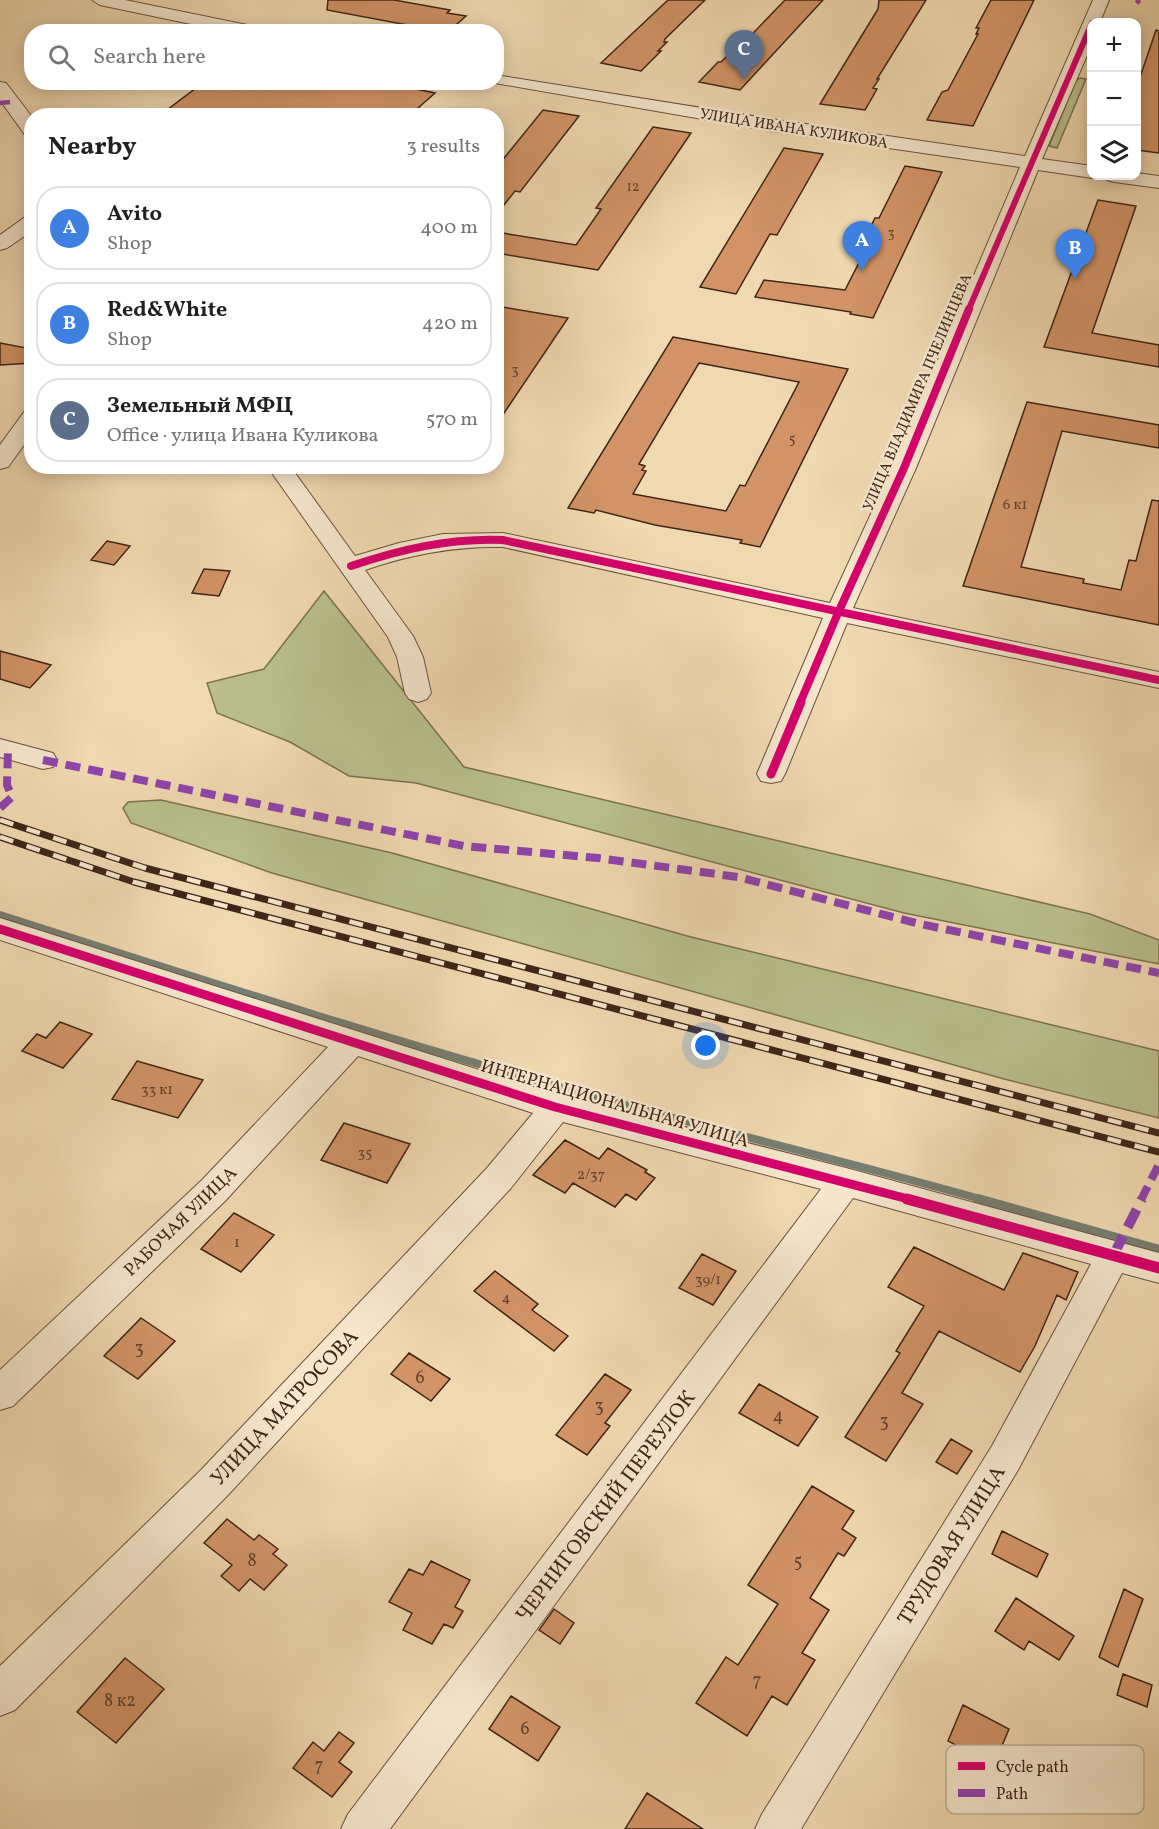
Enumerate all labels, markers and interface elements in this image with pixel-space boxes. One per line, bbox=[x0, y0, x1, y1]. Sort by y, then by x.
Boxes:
map controls bbox=[1087, 18, 1141, 180]
button: + bbox=[1087, 18, 1141, 72]
search box bbox=[24, 24, 504, 90]
pin: C bbox=[724, 31, 764, 80]
icon: search bbox=[45, 41, 78, 74]
text: Search here bbox=[93, 42, 206, 73]
button: − bbox=[1087, 72, 1141, 126]
street label: УЛИЦА ИВАНА КУЛИКОВА bbox=[698, 104, 890, 155]
button: layers bbox=[1087, 126, 1141, 180]
text: Nearby bbox=[48, 129, 137, 165]
text: 3 results bbox=[406, 133, 480, 161]
house number: 12 bbox=[627, 178, 639, 197]
text: Avito bbox=[107, 199, 162, 230]
text: A bbox=[62, 214, 77, 242]
text: 400 m bbox=[420, 214, 478, 242]
pin: A bbox=[842, 222, 882, 271]
house number: 3 bbox=[887, 224, 895, 243]
text: Shop bbox=[107, 230, 152, 258]
pin: B bbox=[1056, 230, 1094, 279]
street label: УЛИЦА ВЛАДИМИРА ПЧЕЛИНЦЕВА bbox=[859, 270, 978, 515]
text: Red&White bbox=[107, 295, 227, 326]
text: B bbox=[63, 310, 76, 338]
text: 420 m bbox=[422, 310, 478, 338]
text: Shop bbox=[107, 326, 152, 354]
house number: 3 bbox=[511, 361, 519, 380]
text: Земельный МФЦ bbox=[107, 391, 293, 422]
text: C bbox=[63, 406, 76, 434]
text: 570 m bbox=[426, 406, 478, 434]
text: Office · улица Ивана Куликова bbox=[107, 422, 379, 450]
house number: 5 bbox=[789, 430, 795, 449]
house number: 6 к1 bbox=[1003, 495, 1027, 516]
your location bbox=[691, 1031, 720, 1060]
street label: ИНТЕРНАЦИОНАЛЬНАЯ УЛИЦА bbox=[478, 1054, 752, 1155]
house number: 33 к1 bbox=[141, 1080, 173, 1101]
house number: 35 bbox=[358, 1143, 372, 1164]
street label: РАБОЧАЯ УЛИЦА bbox=[119, 1161, 243, 1283]
house number: 2/37 bbox=[577, 1165, 605, 1186]
house number: 1 bbox=[234, 1233, 240, 1254]
house number: 39/1 bbox=[695, 1270, 721, 1291]
house number: 4 bbox=[502, 1288, 511, 1309]
street label: УЛИЦА МАТРОСОВА bbox=[205, 1323, 366, 1493]
house number: 3 bbox=[134, 1337, 144, 1362]
house number: 6 bbox=[415, 1366, 425, 1391]
street label: ЧЕРНИГОВСКИЙ ПЕРЕУЛОК bbox=[509, 1385, 703, 1629]
house number: 3 bbox=[594, 1395, 604, 1420]
house number: 4 bbox=[773, 1404, 783, 1429]
house number: 3 bbox=[879, 1410, 889, 1435]
street label: ТРУДОВАЯ УЛИЦА bbox=[891, 1460, 1013, 1631]
house number: 8 bbox=[247, 1549, 257, 1574]
house number: 5 bbox=[794, 1550, 802, 1575]
house number: 7 bbox=[753, 1669, 761, 1694]
house number: 8 к2 bbox=[104, 1689, 136, 1714]
house number: 6 bbox=[520, 1717, 530, 1742]
legend bbox=[946, 1745, 1144, 1814]
house number: 7 bbox=[315, 1754, 323, 1779]
text: Cycle path bbox=[996, 1757, 1069, 1779]
text: Path bbox=[996, 1784, 1028, 1806]

